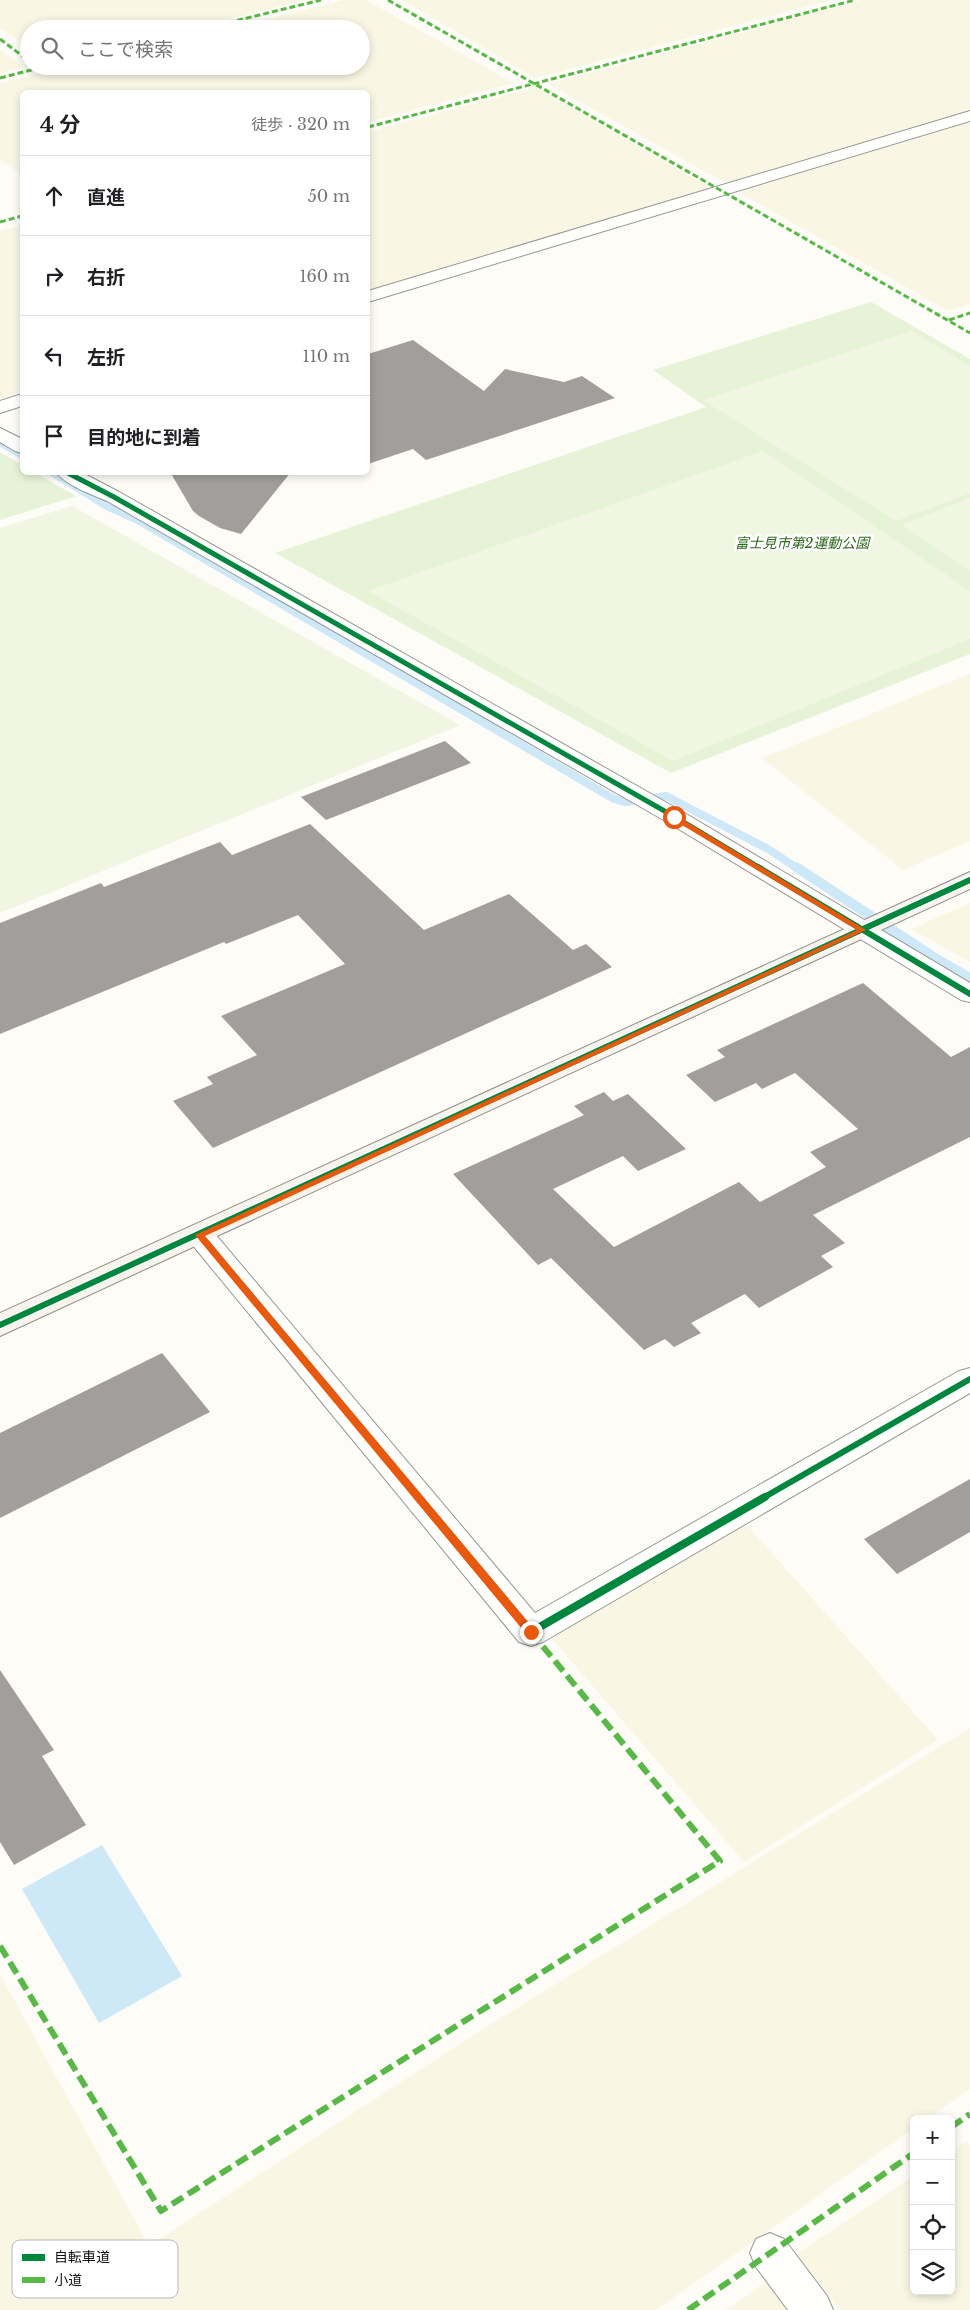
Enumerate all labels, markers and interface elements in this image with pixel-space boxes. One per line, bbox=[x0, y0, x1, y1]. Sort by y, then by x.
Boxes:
search box bbox=[20, 20, 370, 75]
icon: search bbox=[38, 34, 66, 62]
text: ここで検索 bbox=[78, 38, 173, 61]
text: 4 分 bbox=[40, 112, 81, 138]
text: 徒歩 · 320 m bbox=[251, 114, 350, 134]
icon: ahead bbox=[40, 182, 68, 210]
text: 直進 bbox=[87, 186, 125, 209]
text: 50 m bbox=[308, 186, 350, 206]
icon: right bbox=[40, 262, 68, 290]
text: 右折 bbox=[87, 266, 125, 289]
text: 160 m bbox=[299, 266, 350, 286]
icon: left bbox=[40, 342, 68, 370]
text: 左折 bbox=[87, 346, 125, 369]
text: 110 m bbox=[303, 346, 350, 366]
icon: arrive bbox=[40, 422, 68, 450]
text: 目的地に到着 bbox=[87, 426, 201, 449]
park label: 富士見市第2運動公園 bbox=[735, 534, 871, 552]
route start bbox=[663, 806, 686, 829]
route end bbox=[520, 1621, 543, 1644]
map controls bbox=[910, 2115, 955, 2295]
button: + bbox=[910, 2115, 955, 2160]
button: − bbox=[910, 2160, 955, 2205]
button: locate bbox=[910, 2205, 955, 2250]
legend bbox=[12, 2240, 178, 2298]
text: 自転車道 bbox=[54, 2248, 110, 2266]
button: layers bbox=[910, 2250, 955, 2295]
text: 小道 bbox=[54, 2271, 82, 2289]

